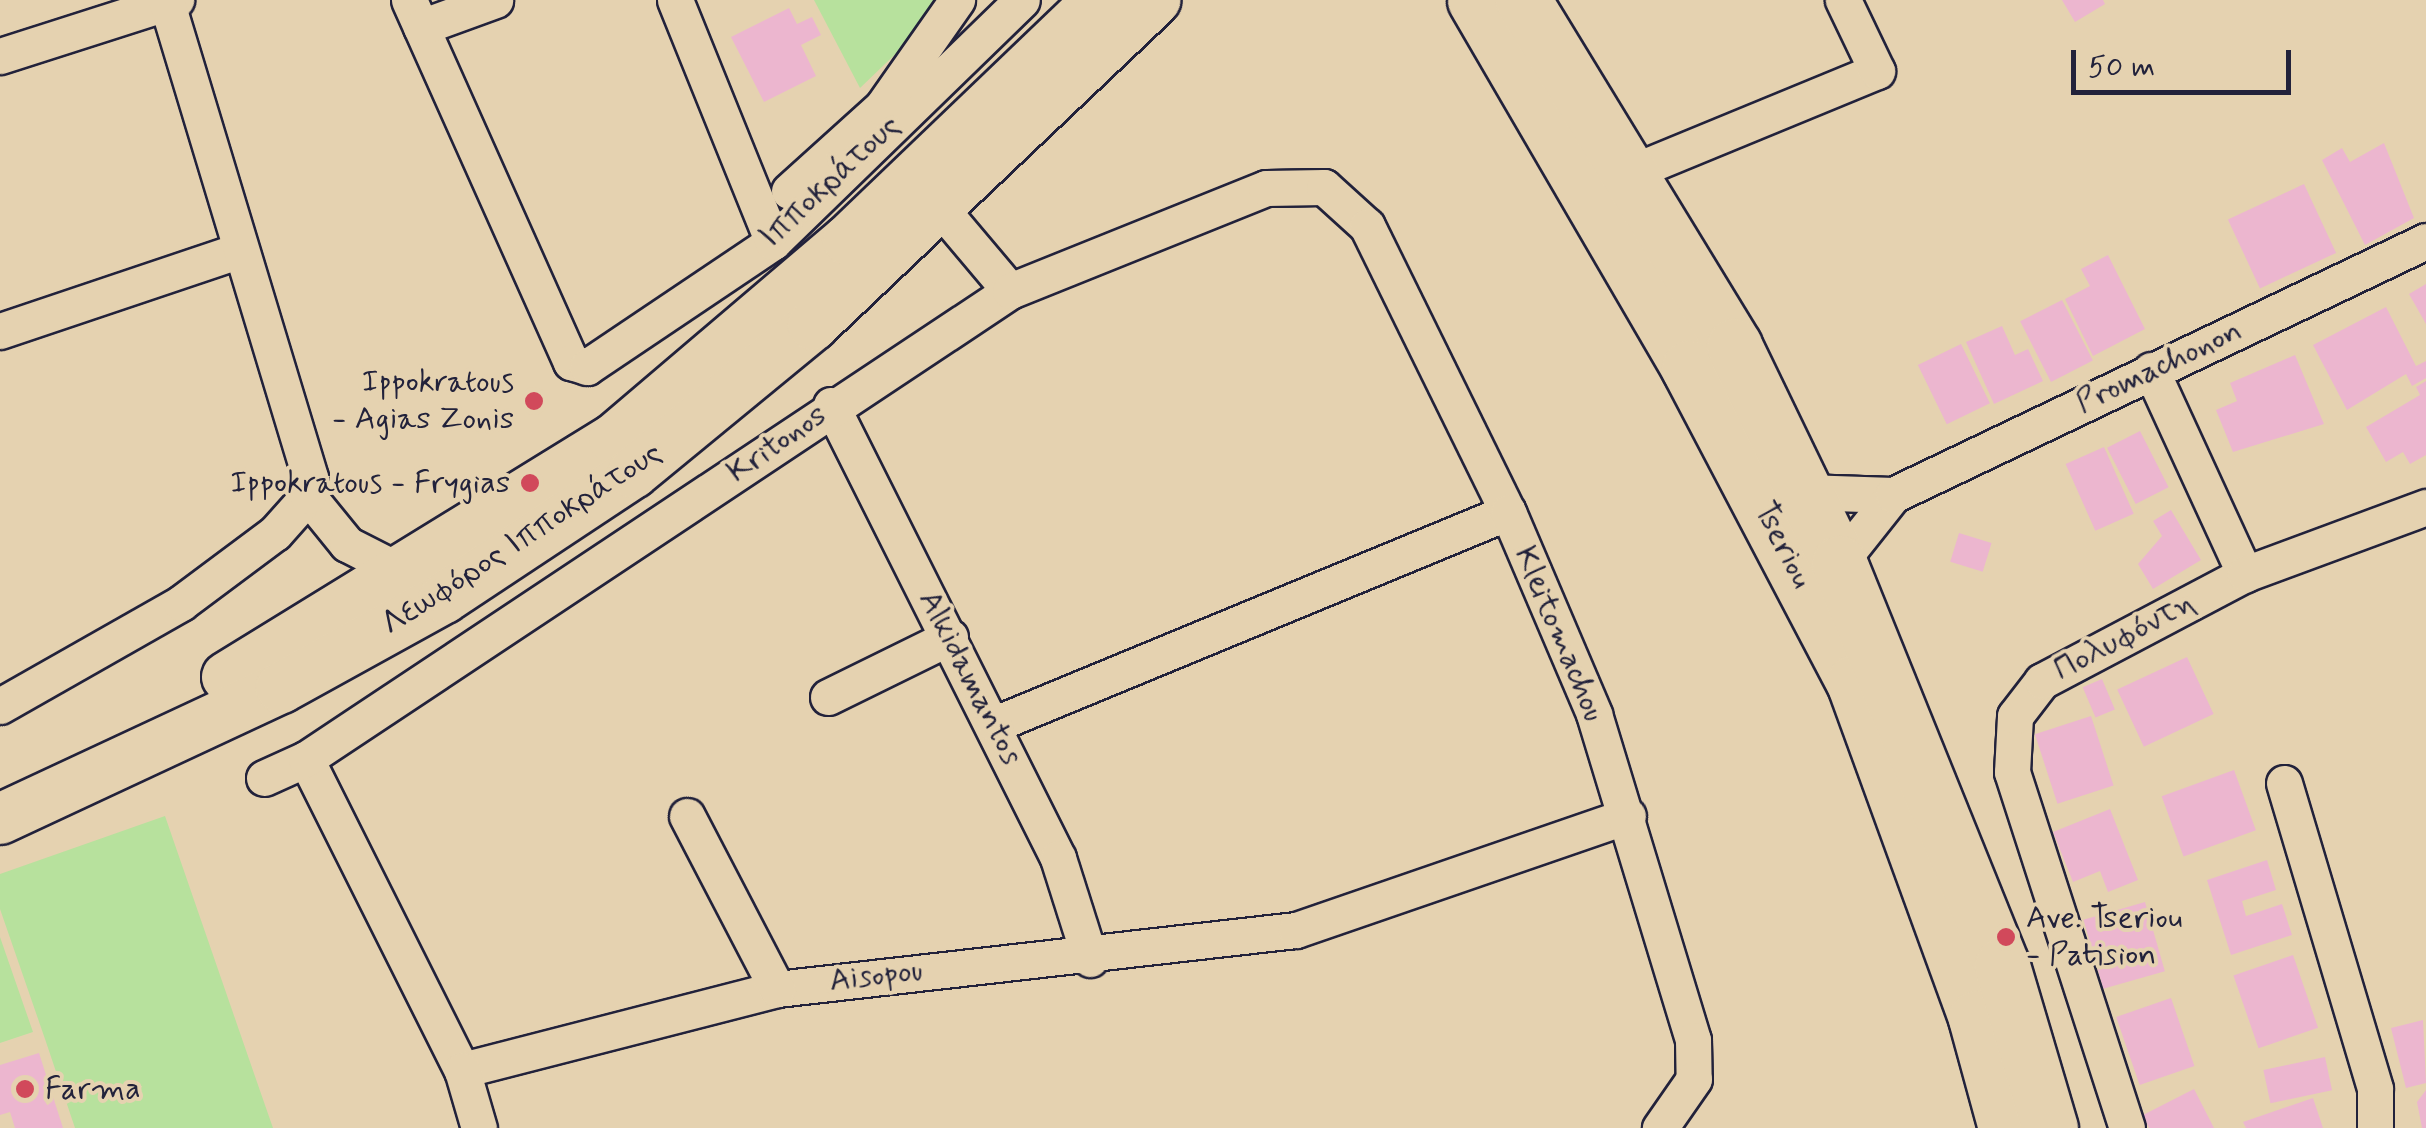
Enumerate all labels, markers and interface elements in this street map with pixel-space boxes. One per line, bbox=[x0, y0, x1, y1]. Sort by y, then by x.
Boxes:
scale bar bbox=[2076, 30, 2296, 92]
text: 50 m bbox=[2088, 48, 2155, 87]
street label: Ιπποκράτους bbox=[752, 107, 908, 257]
street label: Promachonon bbox=[2070, 312, 2248, 422]
place label: Ippokratous - Agias Zonis bbox=[331, 364, 514, 439]
marker: Ippokratous - Agias Zonis bbox=[523, 390, 545, 412]
street label: Kritonos bbox=[720, 396, 834, 492]
street label: Λεωφόρος Ιπποκράτους bbox=[375, 434, 669, 644]
place label: Ippokratous - Frygias bbox=[230, 464, 510, 502]
marker: Ippokratous - Frygias bbox=[519, 472, 541, 494]
street label: Tseriou bbox=[1745, 495, 1821, 595]
street label: Kleitomachou bbox=[1505, 541, 1613, 727]
street label: Alkidamantos bbox=[910, 584, 1030, 772]
street label: Πολυφόντη bbox=[2048, 584, 2202, 690]
place label: Ave. Tseriou - Patision bbox=[2026, 900, 2182, 975]
marker: Ave. Tseriou - Patision bbox=[1995, 926, 2017, 948]
street label: Aisopou bbox=[827, 951, 925, 1001]
place label: Farma bbox=[45, 1070, 141, 1108]
marker: Farma bbox=[14, 1078, 36, 1100]

